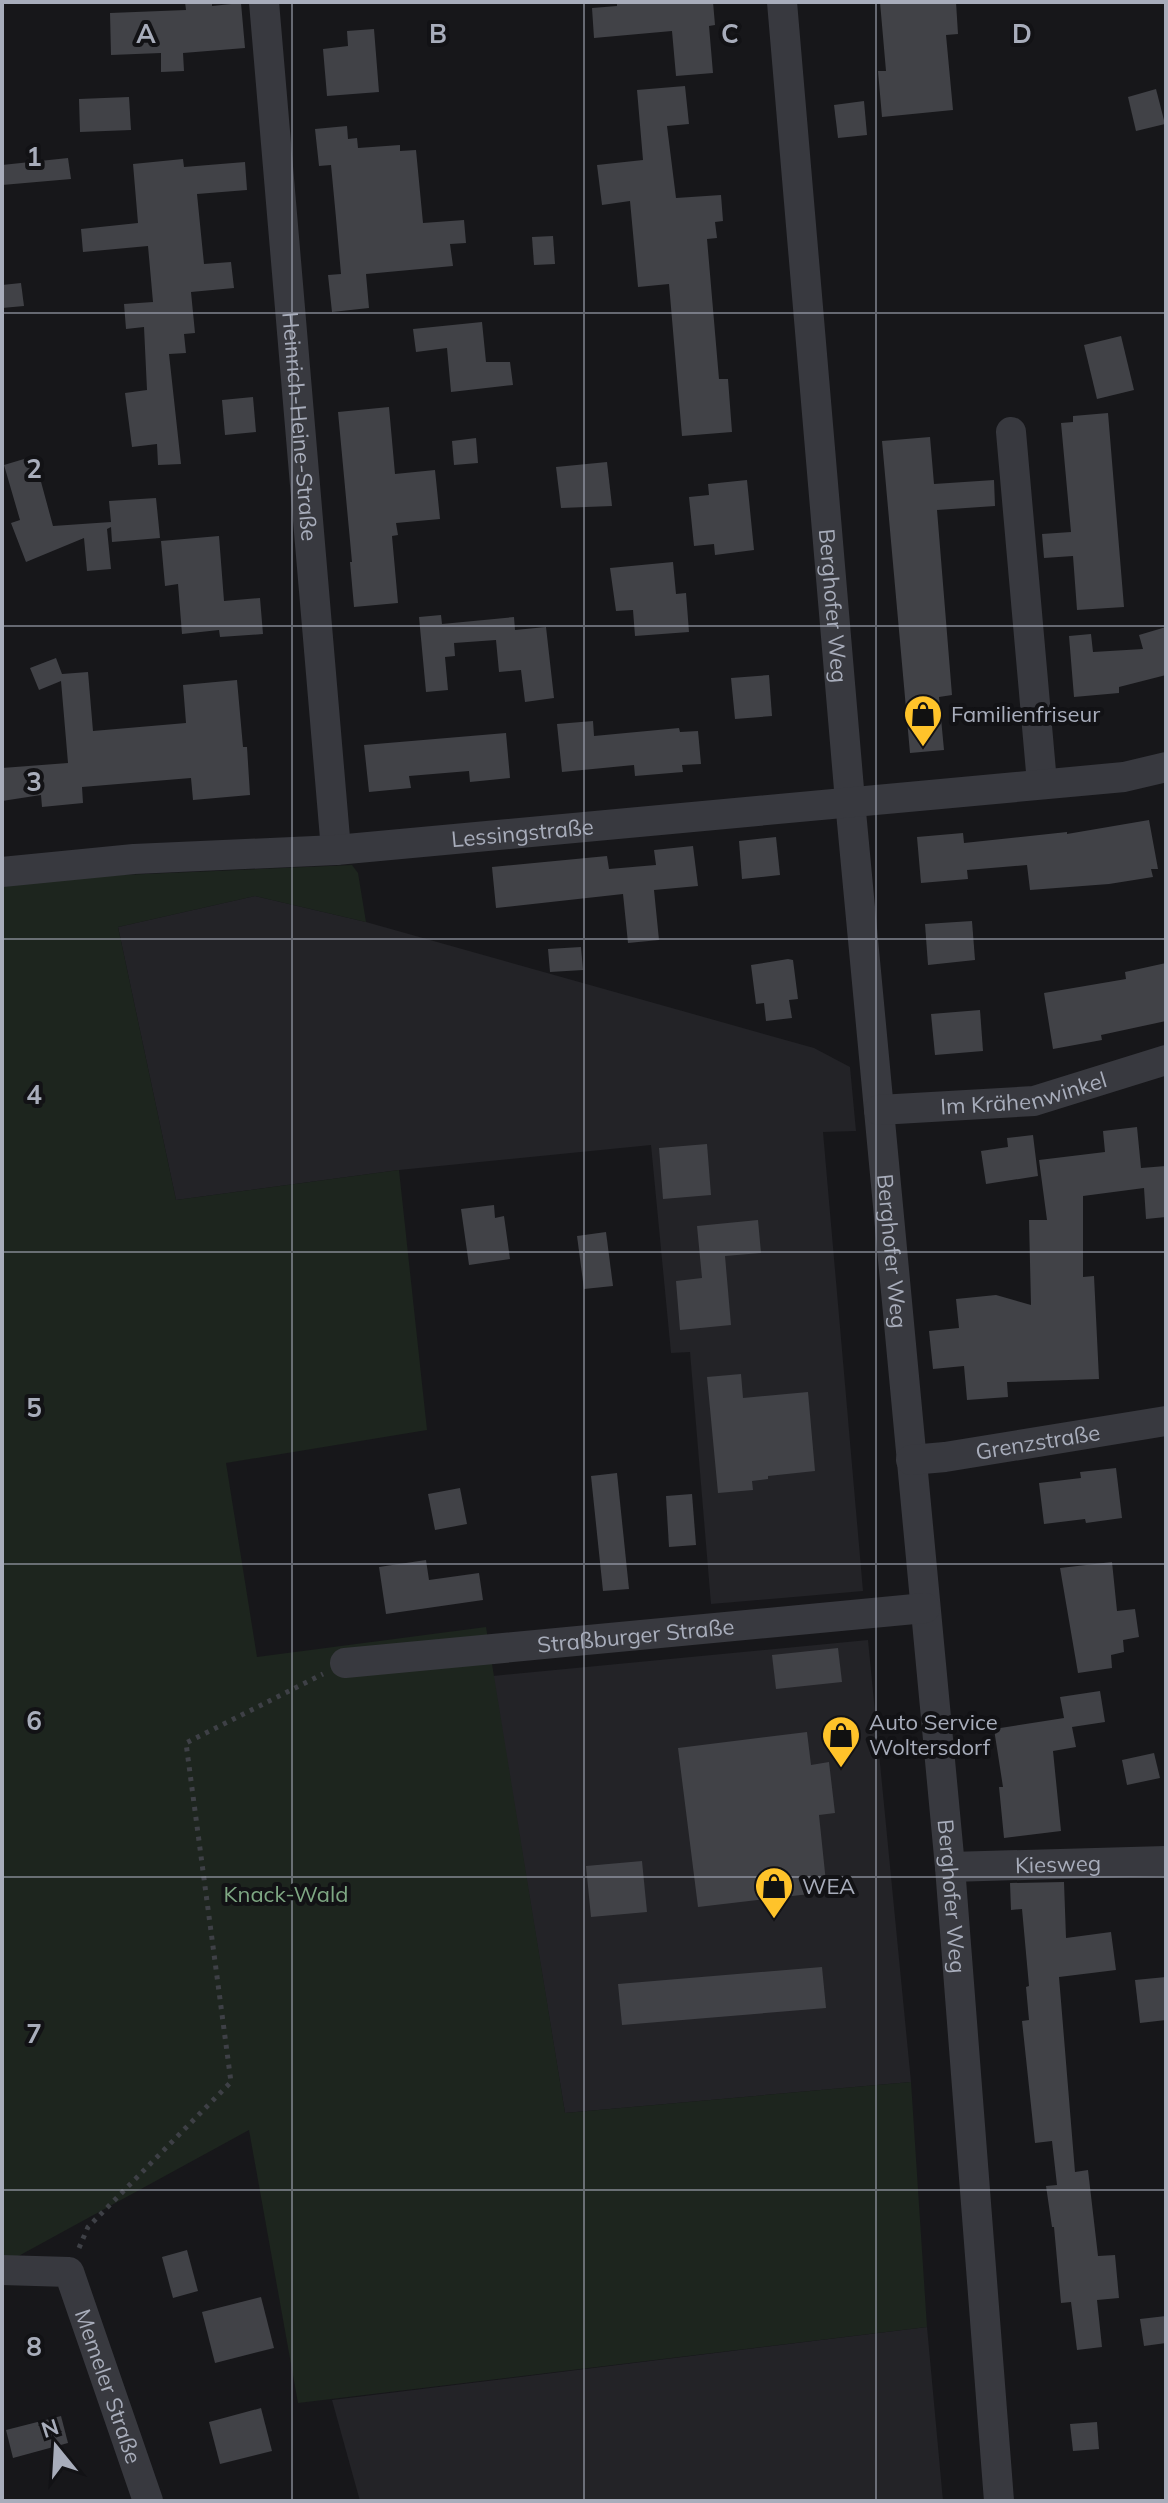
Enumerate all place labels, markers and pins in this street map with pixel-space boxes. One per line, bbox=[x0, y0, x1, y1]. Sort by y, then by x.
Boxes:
shop icon: Familienfriseur bbox=[902, 693, 944, 748]
place label: Familienfriseur bbox=[951, 700, 1100, 728]
place label: Auto Service Woltersdorf bbox=[869, 1708, 998, 1761]
shop icon: Auto Service Woltersdorf bbox=[820, 1714, 862, 1769]
shop icon: WEA bbox=[753, 1865, 795, 1920]
place label: WEA bbox=[802, 1872, 855, 1900]

